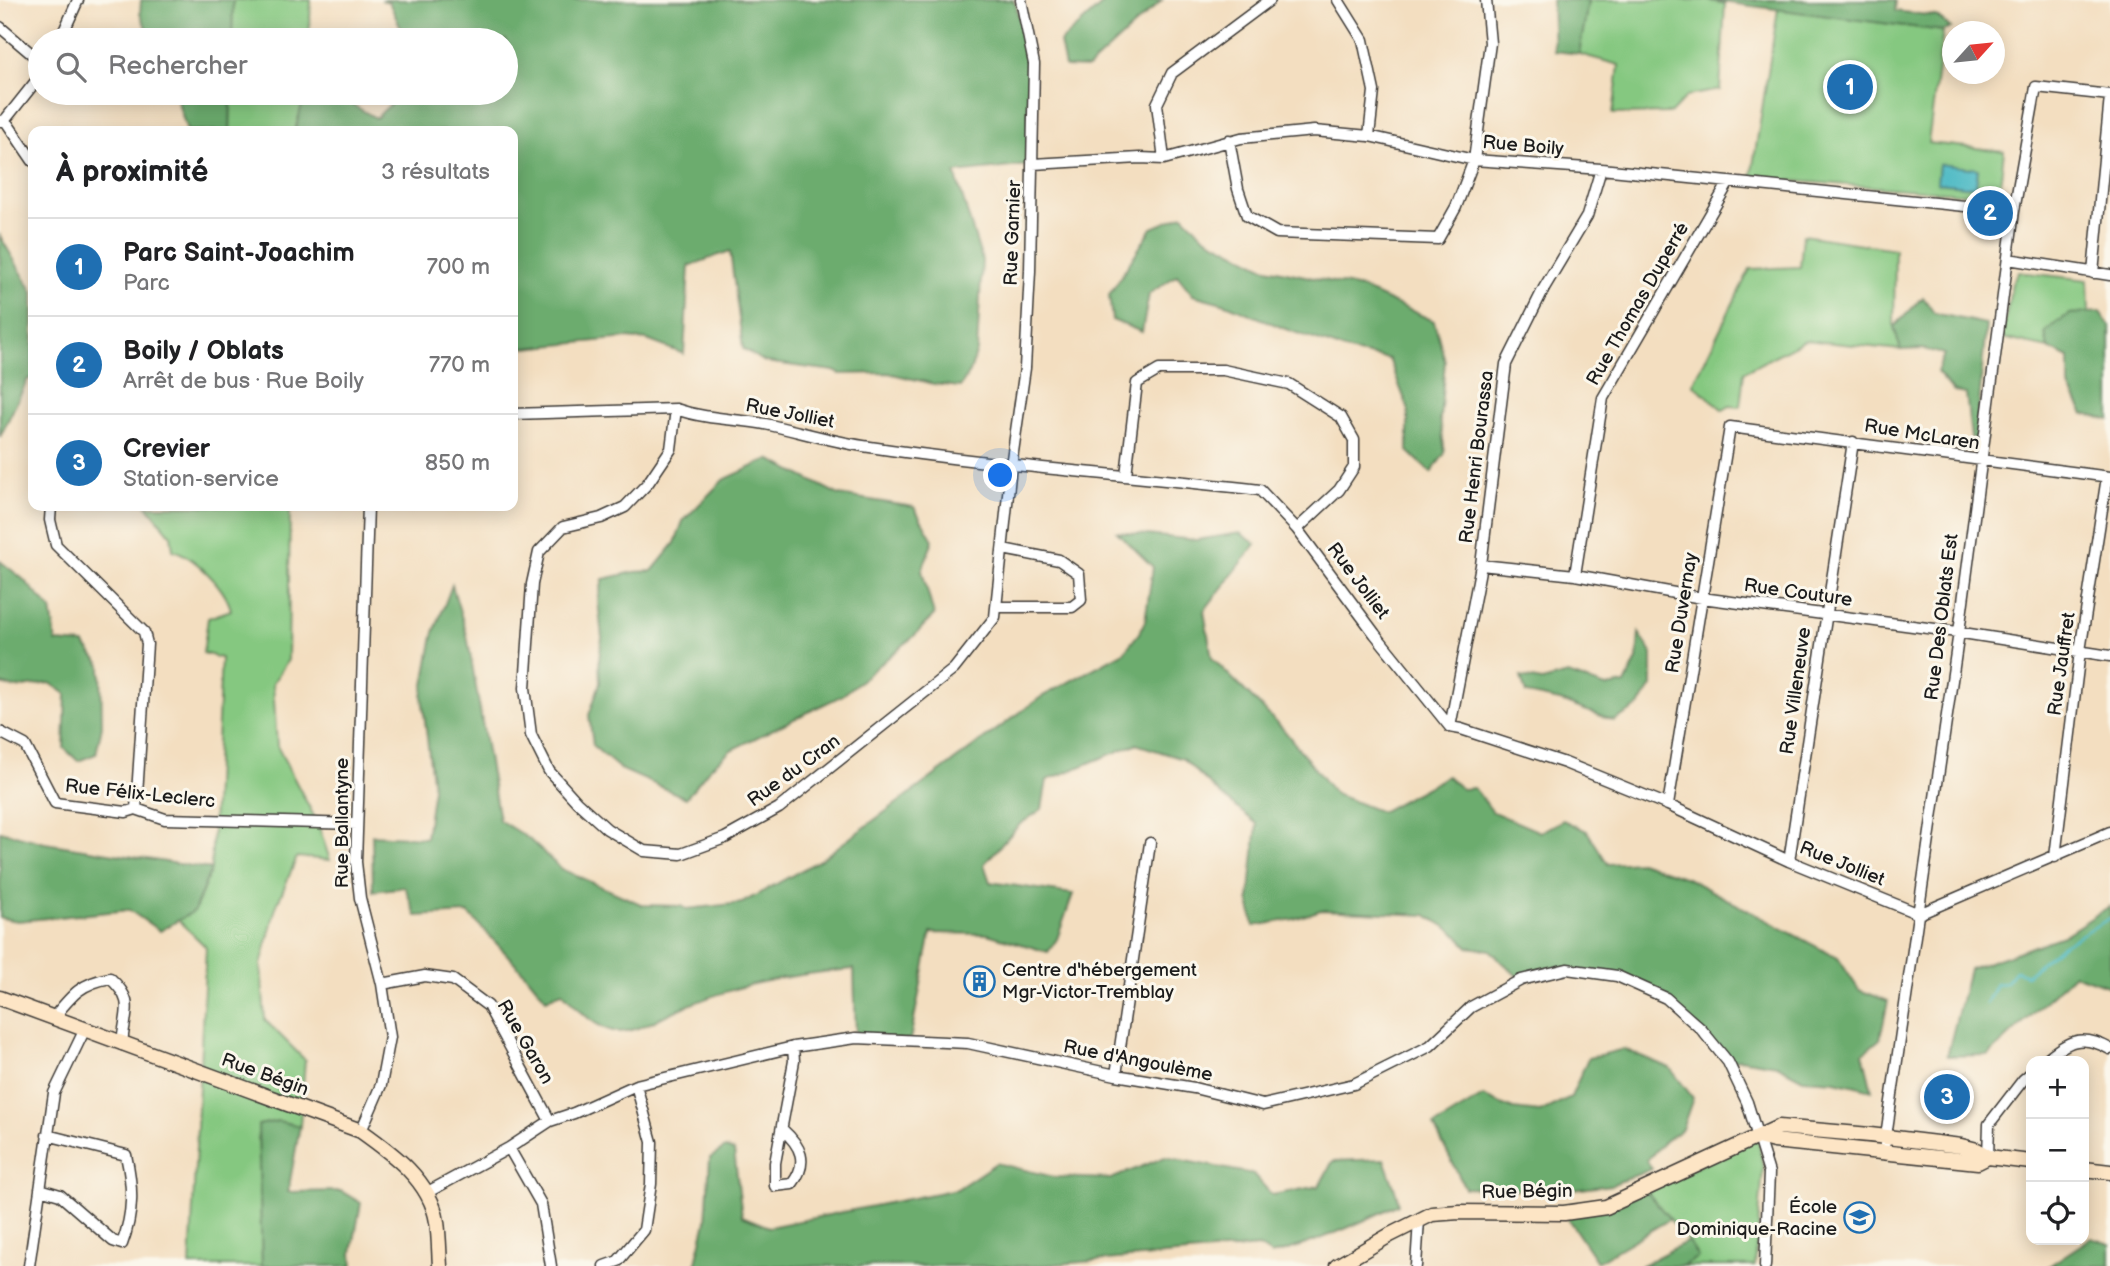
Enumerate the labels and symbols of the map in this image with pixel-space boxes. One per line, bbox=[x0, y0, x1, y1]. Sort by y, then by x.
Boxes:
north arrow bbox=[1942, 21, 2005, 84]
pin: 1 bbox=[1827, 61, 1873, 113]
street label: Rue Boily bbox=[1481, 131, 1565, 161]
street label: Rue Garnier bbox=[1000, 179, 1026, 286]
pin: 2 bbox=[1967, 187, 2013, 239]
street label: Rue Thomas Duperré bbox=[1582, 218, 1694, 390]
street label: Rue Henri Bourassa bbox=[1455, 369, 1499, 545]
street label: Rue Jolliet bbox=[744, 394, 836, 434]
street label: Rue McLaren bbox=[1863, 415, 1981, 455]
your location bbox=[983, 458, 1017, 492]
street label: Rue Des Oblats Est bbox=[1920, 532, 1964, 702]
street label: Rue Jolliet bbox=[1322, 538, 1394, 624]
street label: Rue Duvernay bbox=[1661, 551, 1703, 675]
street label: Rue Couture bbox=[1742, 574, 1854, 612]
street label: Rue Jauffret bbox=[2043, 611, 2081, 717]
street label: Rue Villeneuve bbox=[1776, 626, 1816, 756]
street label: Rue du Cran bbox=[743, 730, 845, 812]
street label: Rue Ballantyne bbox=[331, 758, 354, 888]
street label: Rue Félix-Leclerc bbox=[64, 775, 216, 813]
street label: Rue Jolliet bbox=[1796, 837, 1888, 892]
place label: Centre d'hébergement Mgr-Victor-Tremblay bbox=[1002, 959, 1197, 1004]
building icon: Centre d'hébergement Mgr-Victor-Tremblay bbox=[962, 964, 996, 998]
street label: Rue Garon bbox=[492, 996, 558, 1088]
street label: Rue d'Angoulème bbox=[1061, 1035, 1215, 1087]
street label: Rue Bégin bbox=[218, 1049, 312, 1101]
pin: 3 bbox=[1924, 1071, 1970, 1123]
street label: Rue Bégin bbox=[1481, 1180, 1573, 1204]
place label: École Dominique-Racine bbox=[1677, 1195, 1837, 1241]
school or university icon: École Dominique-Racine bbox=[1843, 1201, 1877, 1235]

